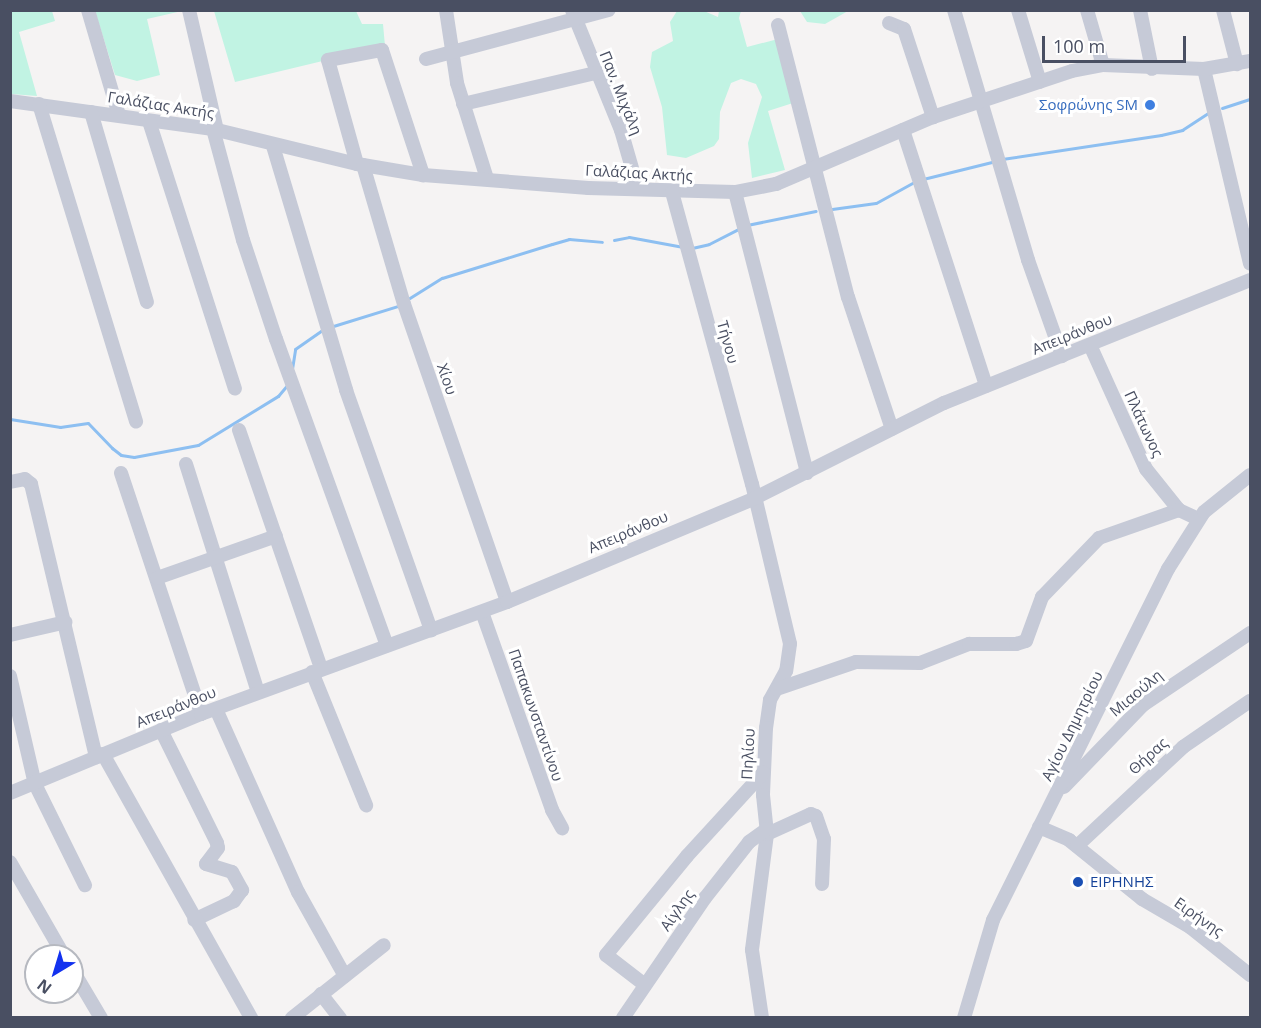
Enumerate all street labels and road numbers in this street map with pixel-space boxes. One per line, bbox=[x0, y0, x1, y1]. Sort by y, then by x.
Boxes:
street label: Παν. Μιχάλη bbox=[596, 48, 646, 138]
street label: Γαλάζιας Ακτής bbox=[106, 88, 216, 122]
street label: Γαλάζιας Ακτής bbox=[585, 161, 693, 185]
street label: Απειράνθου bbox=[1029, 310, 1115, 358]
street label: Τήνου bbox=[713, 318, 743, 366]
street label: Χίου bbox=[433, 361, 461, 397]
street label: Πλάτωνος bbox=[1121, 388, 1167, 460]
street label: Απειράνθου bbox=[585, 507, 671, 557]
street label: Παπακωνσταντίνου bbox=[505, 647, 567, 783]
street label: Μιαούλη bbox=[1106, 666, 1166, 720]
street label: Αγίου Δημητρίου bbox=[1038, 668, 1106, 784]
street label: Απειράνθου bbox=[133, 683, 219, 731]
street label: Πηλίου bbox=[738, 728, 758, 780]
street label: Θήρας bbox=[1125, 734, 1171, 778]
street label: Αίγλης bbox=[656, 886, 698, 934]
street label: Ειρήνης bbox=[1171, 894, 1227, 940]

